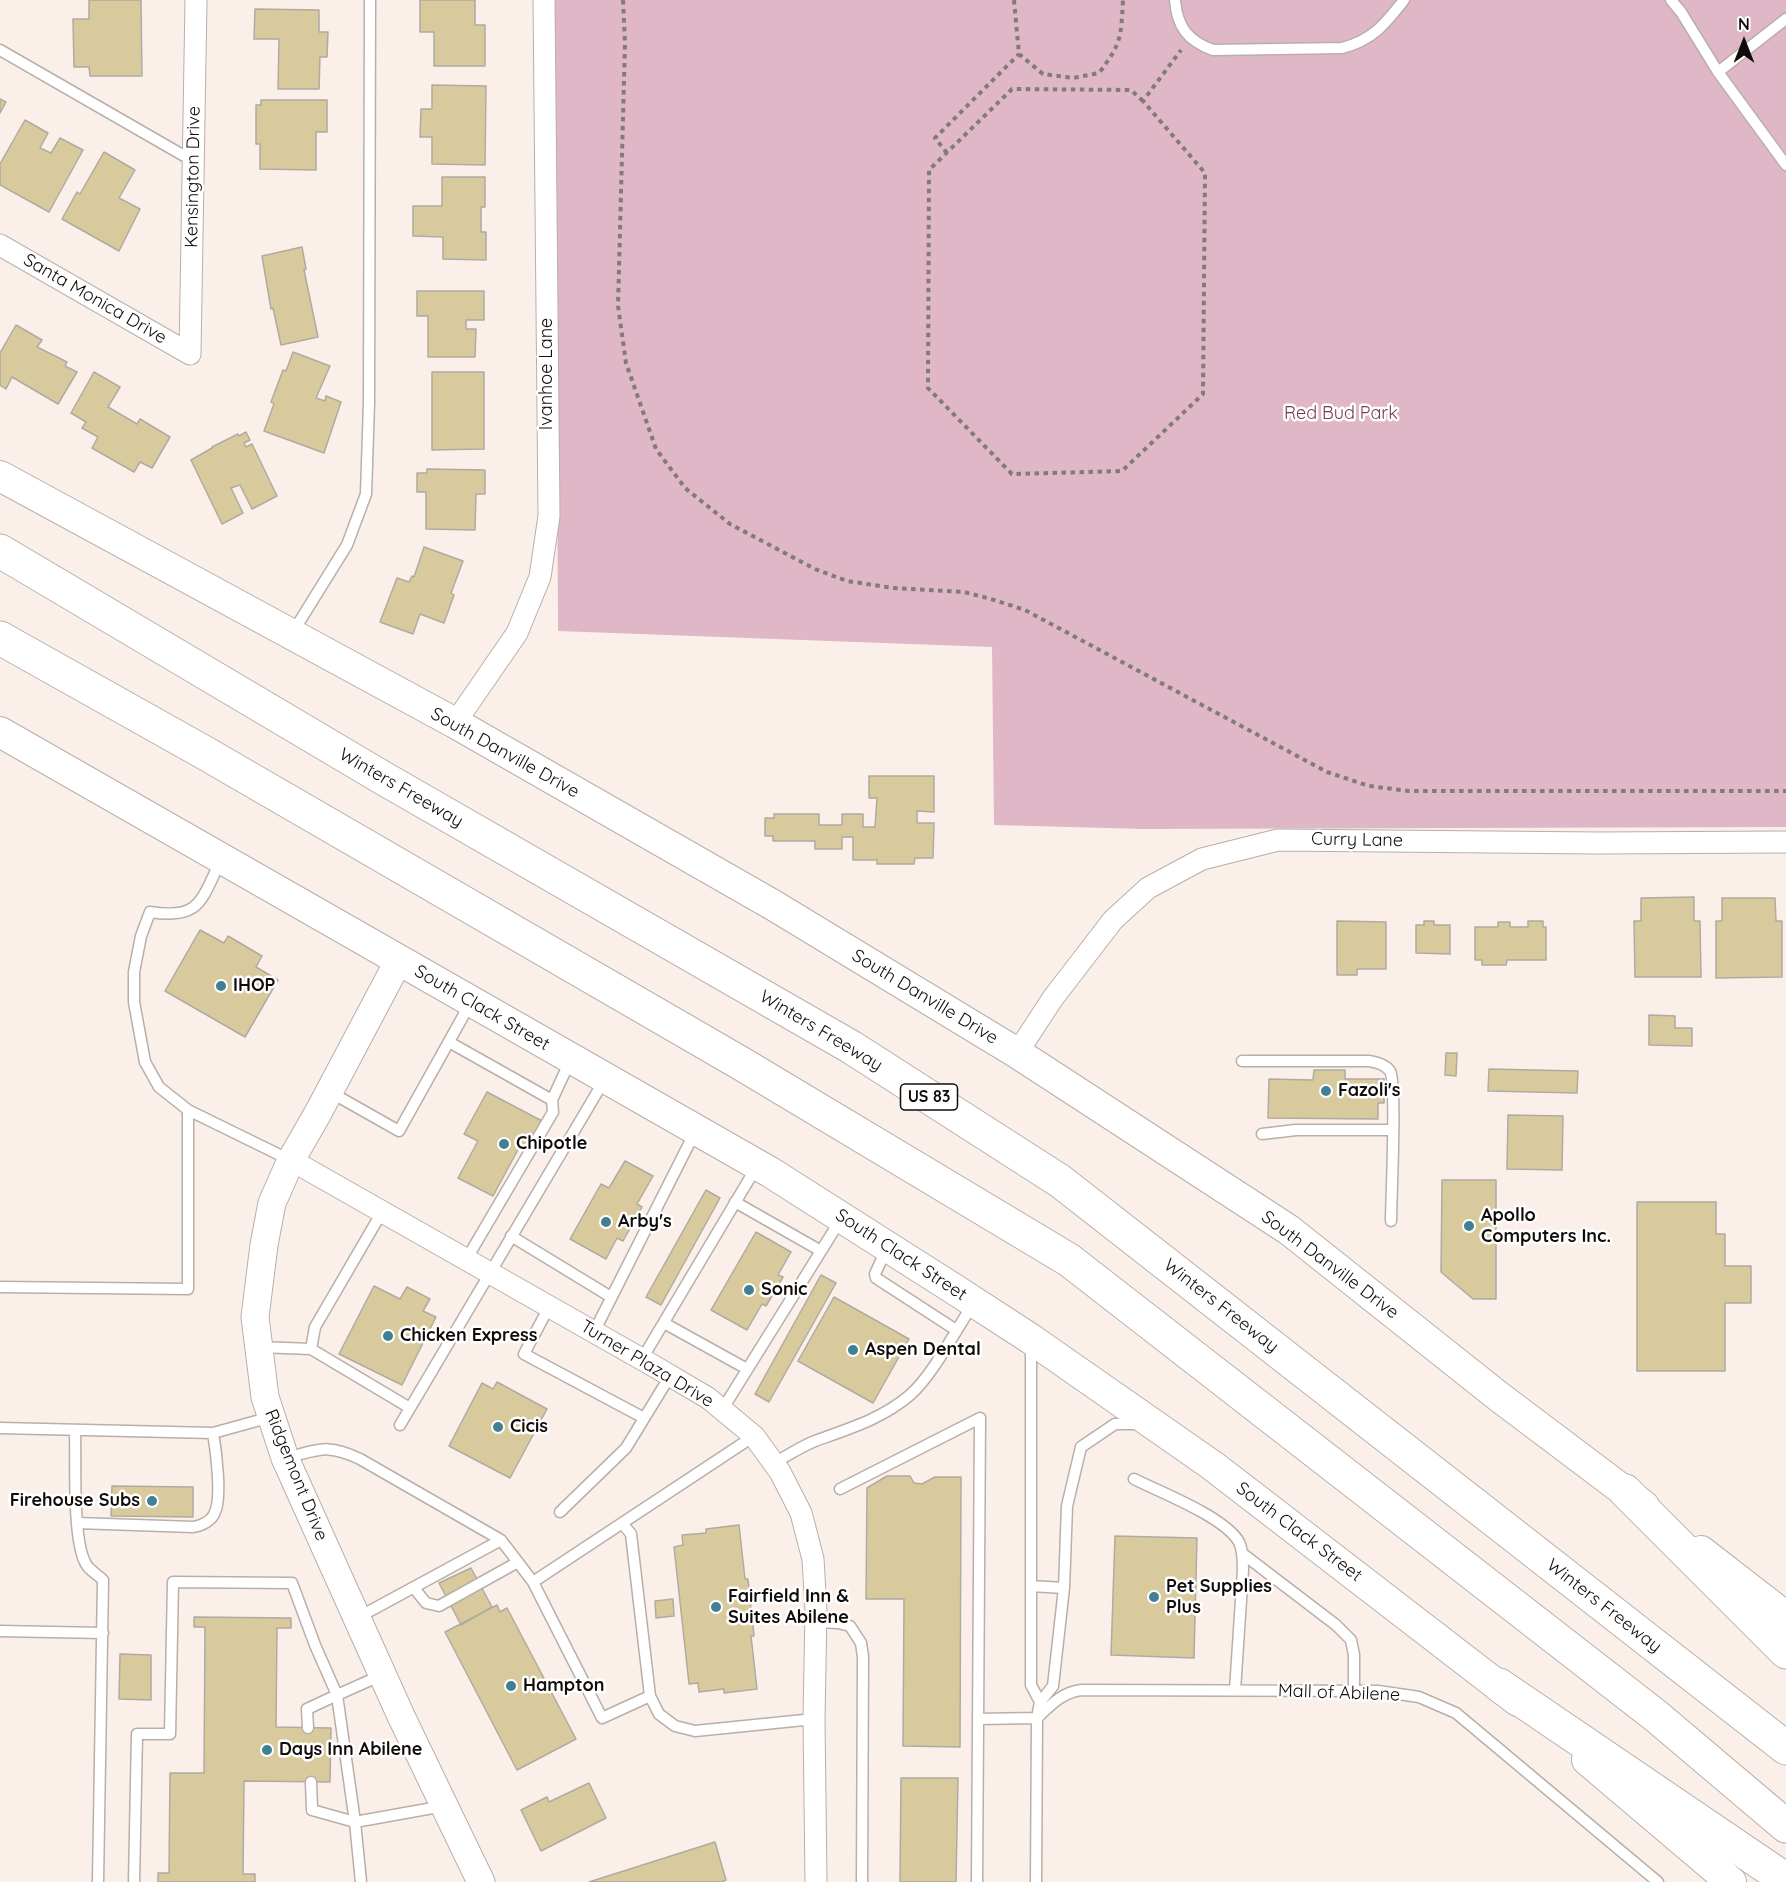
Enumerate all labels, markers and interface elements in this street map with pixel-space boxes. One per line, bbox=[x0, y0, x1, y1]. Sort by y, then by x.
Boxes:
north arrow bbox=[1714, 12, 1774, 72]
text: N bbox=[1738, 14, 1750, 34]
street label: Kensington Drive bbox=[181, 106, 205, 248]
street label: Santa Monica Drive bbox=[20, 249, 170, 349]
street label: Ivanhoe Lane bbox=[536, 318, 558, 430]
park label: Red Bud Park bbox=[1284, 403, 1398, 425]
street label: South Danville Drive bbox=[427, 703, 583, 803]
street label: Winters Freeway bbox=[335, 744, 467, 832]
street label: Curry Lane bbox=[1311, 828, 1403, 852]
street label: South Danville Drive bbox=[848, 945, 1002, 1049]
street label: South Clack Street bbox=[411, 961, 553, 1055]
place label: IHOP bbox=[233, 975, 275, 997]
marker: IHOP bbox=[214, 979, 228, 993]
street label: Winters Freeway bbox=[756, 986, 886, 1076]
place label: Fazoli's bbox=[1338, 1080, 1400, 1102]
road number: US 83 bbox=[900, 1084, 958, 1110]
marker: Fazoli's bbox=[1319, 1084, 1333, 1098]
place label: Chipotle bbox=[516, 1133, 587, 1155]
marker: Chipotle bbox=[497, 1137, 511, 1151]
street label: South Clack Street bbox=[831, 1204, 971, 1306]
place label: Apollo Computers Inc. bbox=[1481, 1205, 1611, 1248]
street label: South Danville Drive bbox=[1257, 1206, 1403, 1324]
place label: Arby's bbox=[618, 1211, 672, 1233]
marker: Arby's bbox=[599, 1215, 613, 1229]
marker: Apollo Computers Inc. bbox=[1462, 1219, 1476, 1233]
street label: Winters Freeway bbox=[1159, 1254, 1283, 1358]
place label: Sonic bbox=[761, 1279, 807, 1301]
marker: Sonic bbox=[742, 1283, 756, 1297]
street label: Turner Plaza Drive bbox=[576, 1316, 718, 1412]
place label: Chicken Express bbox=[400, 1325, 537, 1347]
marker: Chicken Express bbox=[381, 1329, 395, 1343]
place label: Aspen Dental bbox=[865, 1339, 981, 1361]
marker: Aspen Dental bbox=[846, 1343, 860, 1357]
street label: Ridgemont Drive bbox=[260, 1406, 332, 1544]
place label: Cicis bbox=[510, 1416, 548, 1438]
marker: Cicis bbox=[491, 1420, 505, 1434]
street label: South Clack Street bbox=[1232, 1478, 1366, 1586]
place label: Firehouse Subs bbox=[10, 1490, 140, 1512]
marker: Firehouse Subs bbox=[145, 1494, 159, 1508]
street label: Winters Freeway bbox=[1542, 1554, 1666, 1658]
place label: Pet Supplies Plus bbox=[1166, 1576, 1272, 1618]
place label: Fairfield Inn & Suites Abilene bbox=[728, 1586, 849, 1628]
marker: Pet Supplies Plus bbox=[1147, 1590, 1161, 1604]
marker: Fairfield Inn & Suites Abilene bbox=[709, 1600, 723, 1614]
place label: Hampton bbox=[523, 1675, 604, 1697]
marker: Hampton bbox=[504, 1679, 518, 1693]
street label: Mall of Abilene bbox=[1277, 1680, 1401, 1706]
place label: Days Inn Abilene bbox=[279, 1739, 422, 1761]
marker: Days Inn Abilene bbox=[260, 1743, 274, 1757]

